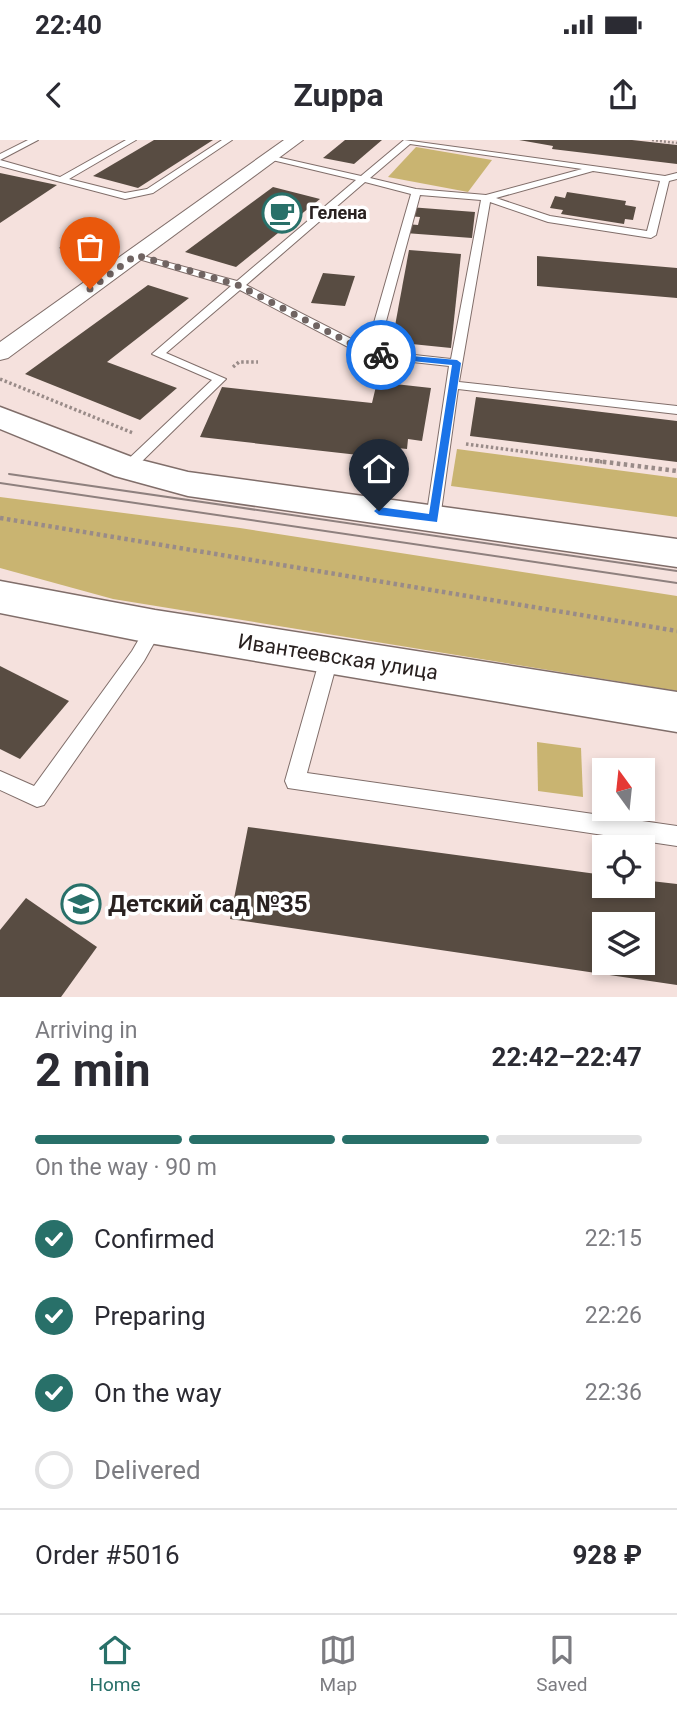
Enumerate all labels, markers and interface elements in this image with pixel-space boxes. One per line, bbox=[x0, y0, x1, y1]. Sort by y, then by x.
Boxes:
text: 22:40 bbox=[35, 10, 102, 40]
icon: back bbox=[35, 76, 73, 114]
text: Zuppa bbox=[293, 76, 384, 114]
icon: share bbox=[604, 76, 642, 114]
cafe icon: Гелена bbox=[261, 192, 303, 234]
place label: Гелена bbox=[309, 202, 367, 223]
pin bbox=[60, 217, 120, 289]
icon: bag bbox=[71, 228, 109, 266]
courier bbox=[346, 320, 416, 390]
icon: bike bbox=[362, 336, 400, 374]
pin bbox=[349, 439, 409, 511]
icon: home bbox=[360, 450, 398, 488]
street label: Ивантеевская улица bbox=[236, 629, 440, 685]
north arrow bbox=[592, 758, 654, 821]
map controls bbox=[592, 758, 655, 975]
button: locate bbox=[592, 835, 655, 898]
school or university icon: Детский сад №35 bbox=[60, 883, 102, 925]
place label: Детский сад №35 bbox=[108, 890, 308, 918]
button: layers bbox=[592, 912, 655, 975]
text: Arriving in bbox=[35, 1017, 138, 1044]
text: 22:42–22:47 bbox=[492, 1042, 642, 1072]
text: 2 min bbox=[35, 1043, 151, 1097]
text: On the way · 90 m bbox=[35, 1154, 217, 1181]
icon: check bbox=[35, 1220, 73, 1258]
text: Confirmed bbox=[94, 1224, 215, 1254]
text: 22:15 bbox=[585, 1225, 642, 1252]
icon: check bbox=[35, 1297, 73, 1335]
text: Preparing bbox=[94, 1301, 206, 1331]
text: 22:26 bbox=[585, 1302, 642, 1329]
icon: check bbox=[35, 1374, 73, 1412]
text: On the way bbox=[94, 1378, 222, 1408]
text: 22:36 bbox=[585, 1379, 642, 1406]
text: Delivered bbox=[94, 1455, 201, 1485]
text: Order #5016 bbox=[35, 1540, 180, 1570]
text: 928 ₽ bbox=[572, 1540, 642, 1570]
tab: Home bbox=[89, 1631, 141, 1696]
tab: Map bbox=[319, 1631, 357, 1696]
tab: Saved bbox=[536, 1631, 588, 1696]

